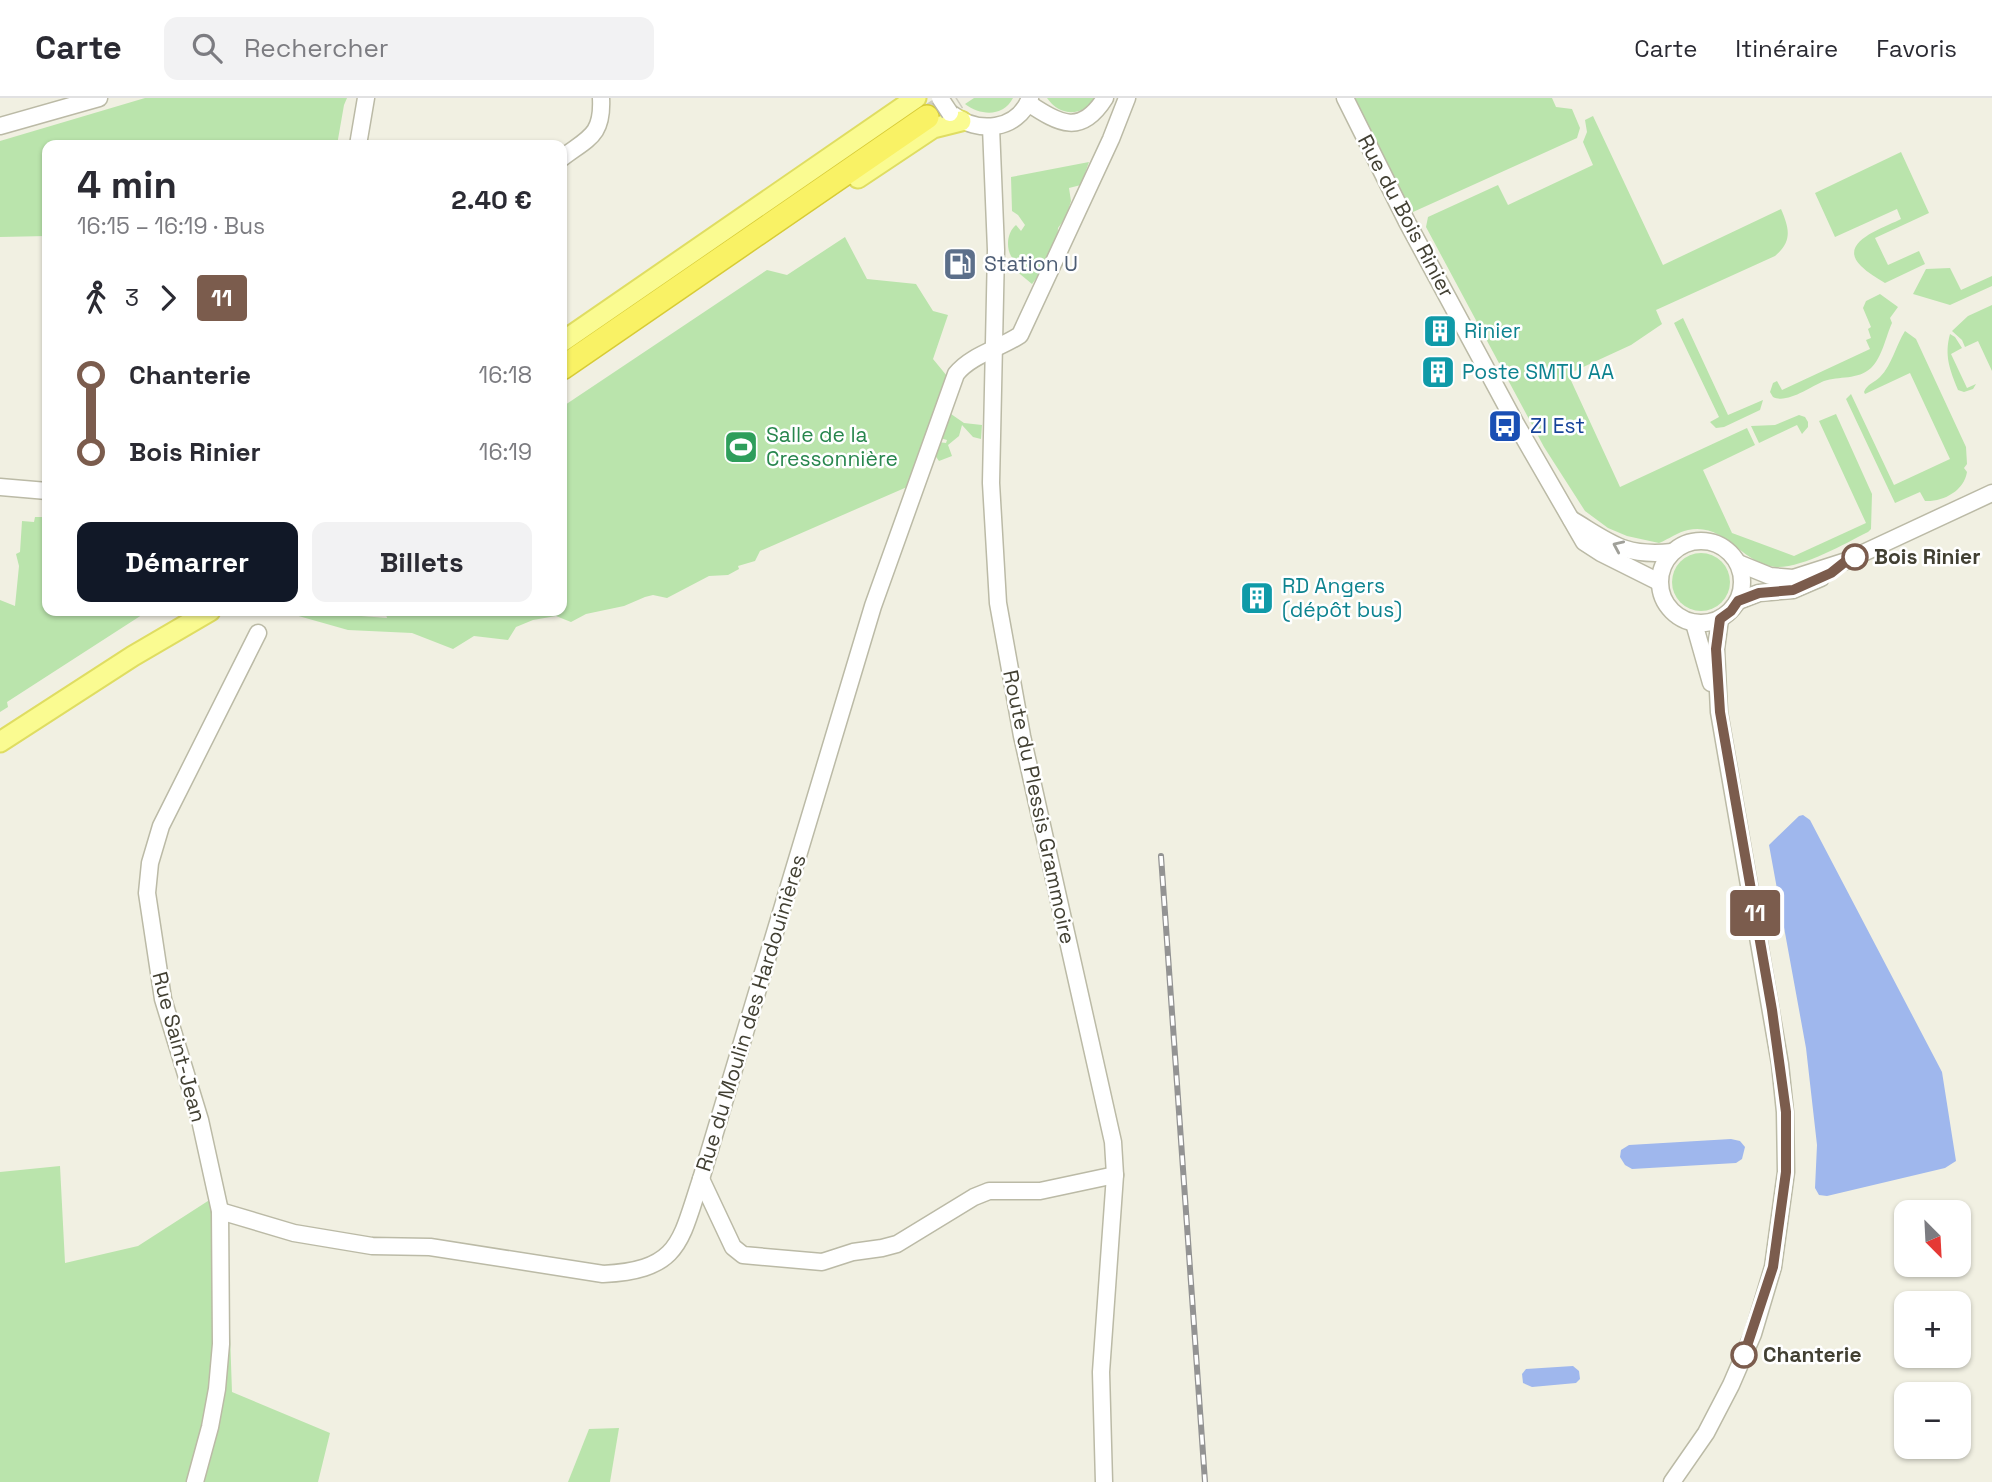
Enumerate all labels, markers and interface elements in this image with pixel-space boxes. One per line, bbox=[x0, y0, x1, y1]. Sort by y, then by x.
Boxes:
search box bbox=[164, 17, 654, 80]
text: Carte bbox=[35, 27, 122, 69]
icon: search bbox=[188, 29, 226, 67]
text: Rechercher bbox=[244, 31, 389, 65]
text: Carte bbox=[1634, 33, 1697, 64]
text: Itinéraire bbox=[1735, 33, 1838, 64]
text: Favoris bbox=[1876, 33, 1957, 64]
street label: Rue du Bois Rinier bbox=[1352, 130, 1461, 302]
text: 4 min bbox=[77, 161, 177, 209]
text: 2.40 € bbox=[451, 183, 532, 217]
text: 16:15 – 16:19 · Bus bbox=[77, 211, 265, 241]
fuel station icon: Station U bbox=[941, 245, 979, 283]
place label: Station U bbox=[984, 250, 1078, 277]
icon: walk bbox=[77, 279, 115, 317]
icon: forward bbox=[149, 279, 187, 317]
text: 11 bbox=[211, 282, 233, 313]
text: 3 bbox=[125, 283, 139, 313]
building icon: Rinier bbox=[1421, 312, 1459, 350]
place label: Rinier bbox=[1464, 317, 1521, 344]
building icon: Poste SMTU AA bbox=[1419, 353, 1457, 391]
text: Chanterie bbox=[129, 358, 251, 392]
place label: Poste SMTU AA bbox=[1462, 358, 1614, 385]
text: 16:18 bbox=[479, 360, 532, 390]
bus stop icon: ZI Est bbox=[1486, 407, 1524, 445]
place label: ZI Est bbox=[1530, 412, 1585, 439]
place label: Salle de la Cressonnière bbox=[766, 421, 898, 472]
sports icon: Salle de la Cressonnière bbox=[722, 428, 760, 466]
text: Bois Rinier bbox=[129, 435, 261, 469]
text: 16:19 bbox=[479, 437, 532, 467]
button: Démarrer bbox=[77, 522, 298, 602]
button: Billets bbox=[312, 522, 532, 602]
one-way arrow bbox=[1613, 540, 1625, 554]
place label: Bois Rinier bbox=[1874, 543, 1981, 570]
marker: Bois Rinier bbox=[1842, 544, 1868, 570]
place label: RD Angers (dépôt bus) bbox=[1282, 572, 1402, 623]
building icon: RD Angers (dépôt bus) bbox=[1238, 579, 1276, 617]
street label: Route du Plessis Grammoire bbox=[997, 667, 1082, 946]
street label: Rue du Moulin des Hardouinières bbox=[689, 851, 812, 1175]
line badge: 11 bbox=[1724, 890, 1786, 936]
text: 11 bbox=[1744, 897, 1766, 928]
street label: Rue Saint-Jean bbox=[146, 969, 213, 1125]
north arrow bbox=[1894, 1200, 1970, 1278]
map controls bbox=[1894, 1200, 1971, 1459]
button: + bbox=[1894, 1291, 1971, 1368]
place label: Chanterie bbox=[1763, 1341, 1862, 1368]
marker: Chanterie bbox=[1731, 1342, 1757, 1368]
button: − bbox=[1894, 1382, 1971, 1459]

